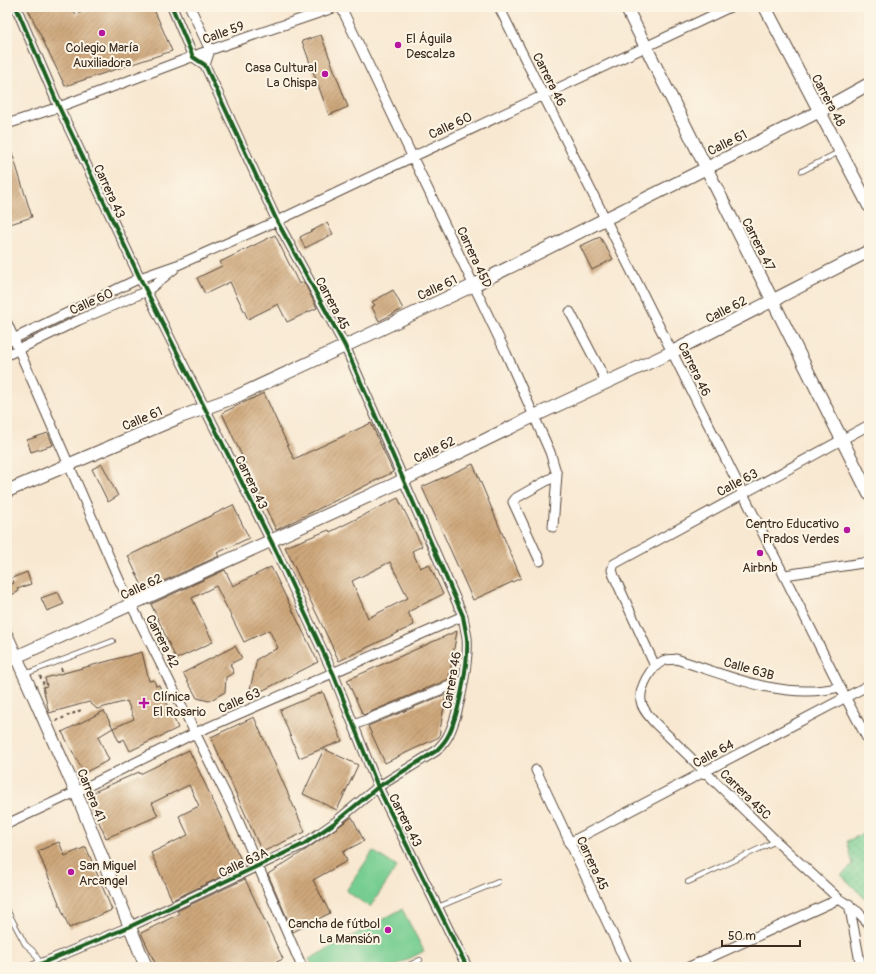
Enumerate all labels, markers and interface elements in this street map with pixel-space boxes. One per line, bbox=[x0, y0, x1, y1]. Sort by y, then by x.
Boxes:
street label: Calle 59 bbox=[200, 18, 247, 48]
marker: Colegio María Auxiliadora bbox=[97, 28, 107, 38]
place label: El Águila Descalza bbox=[406, 31, 455, 62]
place label: Colegio María Auxiliadora bbox=[66, 40, 138, 71]
marker: El Águila Descalza bbox=[393, 40, 403, 50]
street label: Carrera 46 bbox=[529, 50, 569, 109]
place label: Casa Cultural La Chispa bbox=[245, 60, 317, 91]
marker: Casa Cultural La Chispa bbox=[320, 69, 330, 79]
street label: Carrera 48 bbox=[808, 72, 849, 130]
street label: Calle 60 bbox=[426, 109, 475, 143]
street label: Calle 61 bbox=[705, 126, 750, 159]
street label: Carrera 43 bbox=[90, 162, 129, 221]
street label: Carrera 47 bbox=[738, 215, 778, 274]
street label: Carrera 45D bbox=[453, 224, 495, 291]
street label: Calle 61 bbox=[415, 272, 460, 304]
street label: Carrera 45 bbox=[312, 274, 353, 333]
street label: Calle 60 bbox=[67, 285, 116, 319]
street label: Calle 62 bbox=[703, 293, 750, 327]
street label: Carrera 46 bbox=[674, 340, 714, 399]
street label: Calle 61 bbox=[120, 403, 165, 435]
street label: Calle 62 bbox=[411, 433, 458, 467]
street label: Carrera 43 bbox=[231, 453, 271, 512]
street label: Calle 63 bbox=[714, 465, 761, 500]
place label: Centro Educativo Prados Verdes bbox=[745, 516, 839, 547]
marker: Centro Educativo Prados Verdes bbox=[842, 525, 852, 535]
marker: Airbnb bbox=[755, 548, 765, 558]
place label: Airbnb bbox=[742, 560, 778, 576]
street label: Calle 62 bbox=[118, 570, 165, 604]
street label: Carrera 42 bbox=[142, 612, 182, 671]
street label: Carrera 46 bbox=[439, 650, 465, 710]
street label: Calle 63B bbox=[722, 654, 776, 684]
street label: Calle 63 bbox=[216, 685, 263, 717]
place label: Clínica El Rosario bbox=[153, 689, 206, 720]
marker: Clínica El Rosario bbox=[138, 697, 150, 709]
street label: Calle 64 bbox=[690, 736, 737, 771]
street label: Carrera 45C bbox=[716, 766, 774, 823]
street label: Carrera 41 bbox=[73, 767, 109, 824]
street label: Carrera 43 bbox=[385, 791, 425, 850]
street label: Carrera 45 bbox=[573, 834, 612, 893]
street label: Calle 63A bbox=[216, 844, 271, 881]
place label: San Miguel Arcangel bbox=[79, 858, 137, 889]
marker: San Miguel Arcangel bbox=[66, 867, 76, 877]
place label: Cancha de fútbol La Mansión bbox=[288, 916, 380, 947]
scale bar bbox=[722, 922, 800, 948]
marker: Cancha de fútbol La Mansión bbox=[383, 925, 393, 935]
text: 50 m bbox=[728, 929, 756, 944]

